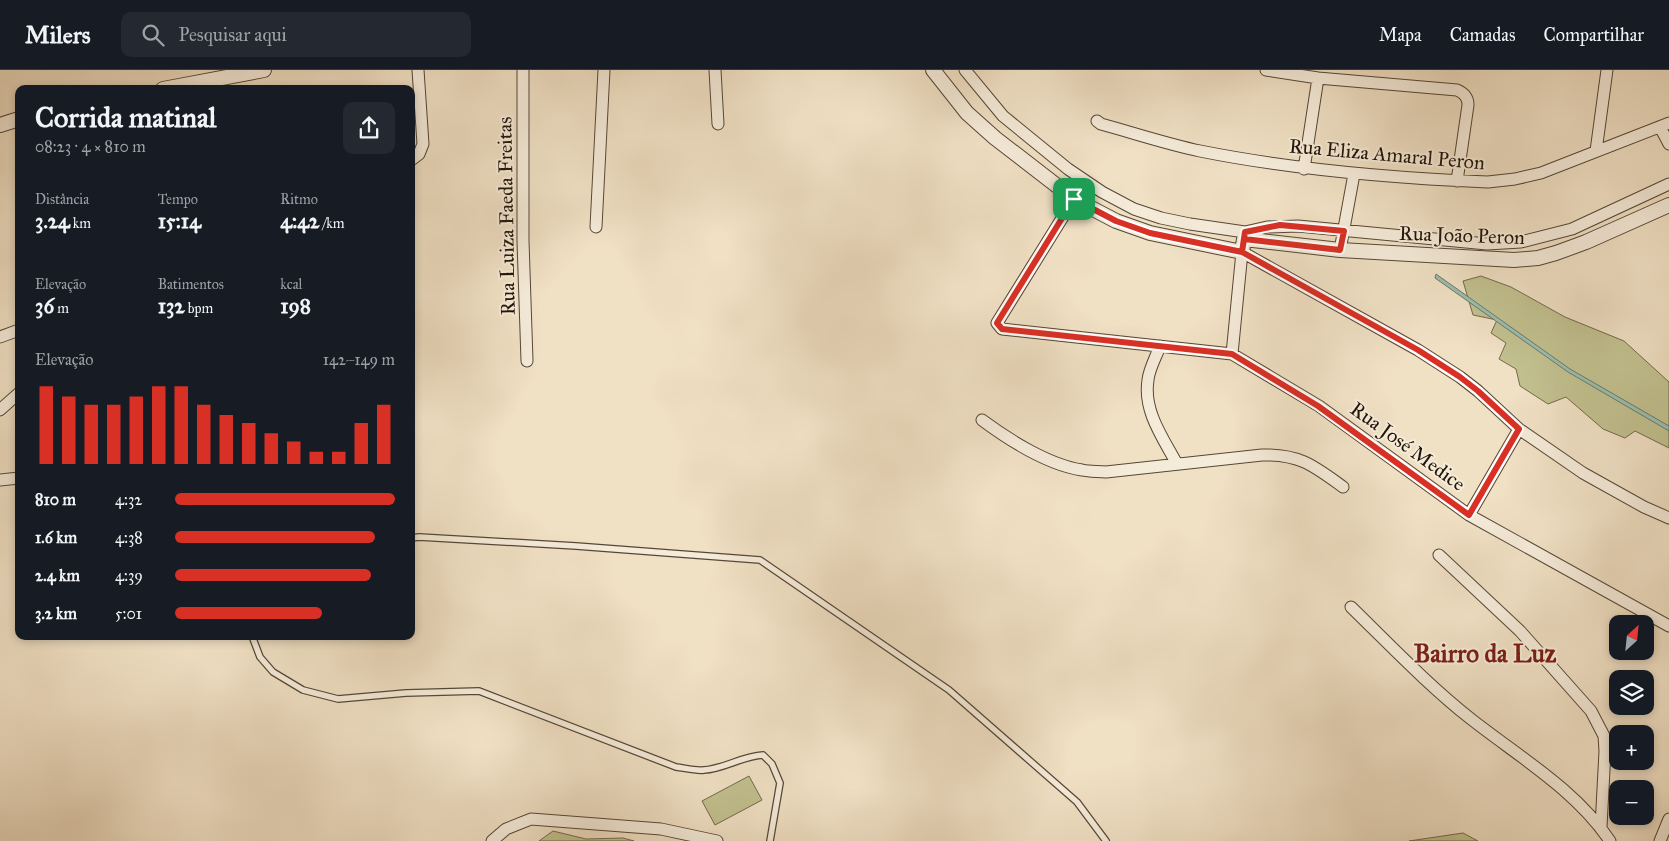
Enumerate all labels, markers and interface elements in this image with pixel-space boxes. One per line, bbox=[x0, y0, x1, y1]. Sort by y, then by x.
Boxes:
search box bbox=[121, 12, 471, 57]
text: Milers bbox=[25, 20, 91, 50]
icon: search bbox=[139, 21, 167, 49]
text: Pesquisar aqui bbox=[179, 23, 287, 46]
text: Mapa bbox=[1379, 24, 1422, 46]
text: Camadas bbox=[1450, 24, 1516, 46]
text: Compartilhar bbox=[1544, 24, 1644, 46]
text: Corrida matinal bbox=[35, 100, 216, 135]
button: share bbox=[343, 102, 395, 154]
street label: Rua Luiza Faeda Freitas bbox=[492, 116, 520, 316]
street label: Rua Eliza Amaral Peron bbox=[1288, 133, 1486, 175]
text: 08:23 · 4 × 810 m bbox=[35, 137, 146, 156]
pin bbox=[1053, 178, 1095, 220]
icon: arrive bbox=[1060, 185, 1088, 213]
text: Distância bbox=[35, 191, 89, 208]
text: Tempo bbox=[158, 191, 198, 208]
text: Ritmo bbox=[280, 191, 318, 208]
text: 3.24 bbox=[35, 208, 70, 234]
text: 15:14 bbox=[158, 208, 201, 234]
text: 4:42 bbox=[280, 208, 319, 234]
text: km bbox=[70, 215, 91, 232]
text: /km bbox=[319, 215, 344, 232]
street label: Rua João Peron bbox=[1399, 221, 1526, 250]
text: Elevação bbox=[35, 276, 86, 293]
text: Batimentos bbox=[158, 276, 224, 293]
text: kcal bbox=[280, 276, 302, 293]
text: 36 bbox=[35, 293, 54, 319]
text: 132 bbox=[158, 293, 185, 319]
text: 198 bbox=[280, 293, 311, 319]
text: m bbox=[54, 300, 69, 317]
text: bpm bbox=[185, 300, 213, 317]
text: Elevação bbox=[35, 350, 93, 369]
text: 142–149 m bbox=[323, 350, 395, 369]
street label: Rua José Medice bbox=[1345, 396, 1470, 497]
text: 810 m bbox=[35, 490, 76, 509]
text: 4:32 bbox=[115, 490, 142, 509]
text: 1.6 km bbox=[35, 528, 77, 547]
text: 4:38 bbox=[115, 528, 143, 547]
text: 2.4 km bbox=[35, 566, 80, 585]
text: 4:39 bbox=[115, 566, 143, 585]
text: 3.2 km bbox=[35, 604, 77, 623]
text: 5:01 bbox=[115, 604, 142, 623]
north arrow bbox=[1609, 615, 1654, 660]
map controls bbox=[1609, 615, 1654, 825]
district label: Bairro da Luz bbox=[1414, 638, 1557, 669]
button: layers bbox=[1609, 670, 1654, 715]
button: + bbox=[1609, 725, 1654, 770]
button: − bbox=[1609, 780, 1654, 825]

